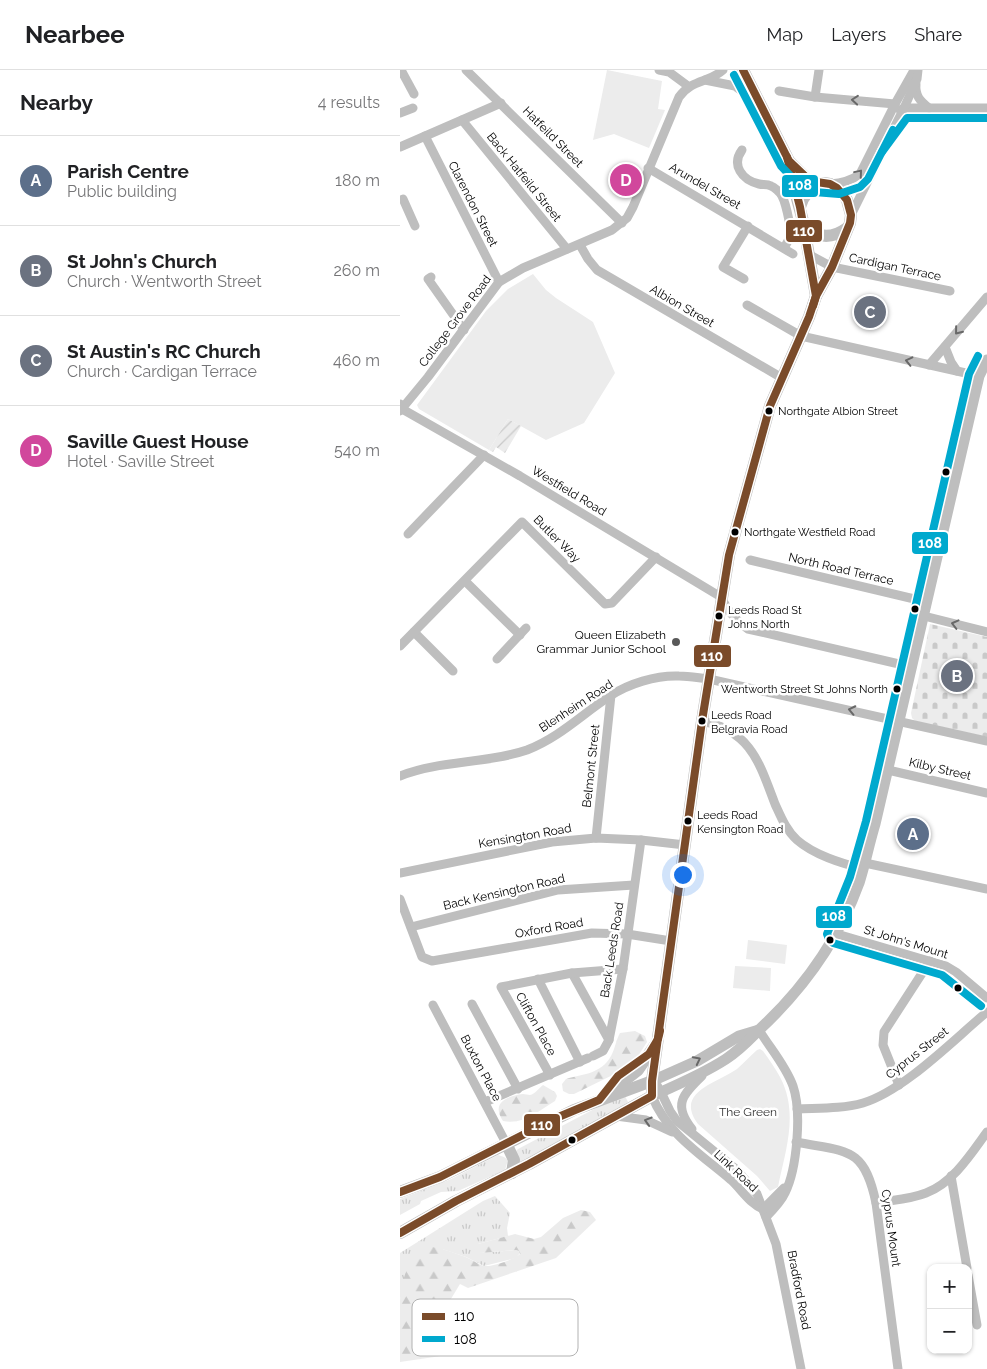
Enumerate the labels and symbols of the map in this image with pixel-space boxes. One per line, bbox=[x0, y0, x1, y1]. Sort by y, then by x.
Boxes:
one-way arrow bbox=[851, 95, 859, 106]
street label: Hatfeild Street bbox=[520, 104, 586, 170]
street label: Back Hatfeild Street bbox=[484, 130, 564, 224]
street label: Clarendon Street bbox=[445, 159, 501, 249]
street label: Arundel Street bbox=[667, 160, 743, 212]
pin: D bbox=[610, 161, 642, 199]
one-way arrow bbox=[853, 169, 862, 178]
line badge: 108 bbox=[781, 174, 819, 198]
text: 108 bbox=[788, 177, 812, 193]
line badge: 110 bbox=[785, 219, 823, 243]
text: 110 bbox=[793, 223, 815, 239]
street label: Cardigan Terrace bbox=[848, 250, 942, 284]
street label: College Grove Road bbox=[416, 272, 494, 370]
street label: Albion Street bbox=[647, 282, 717, 330]
pin: C bbox=[854, 293, 886, 331]
one-way arrow bbox=[955, 325, 963, 334]
one-way arrow bbox=[905, 356, 914, 367]
place label: Northgate Albion Street bbox=[778, 405, 898, 418]
marker: Northgate Albion Street bbox=[764, 406, 774, 416]
street label: Westfield Road bbox=[529, 463, 609, 519]
unlabelled marker bbox=[941, 467, 951, 477]
street label: Butler Way bbox=[531, 513, 584, 566]
place label: Northgate Westfield Road bbox=[744, 526, 876, 539]
marker: Northgate Westfield Road bbox=[730, 527, 740, 537]
line badge: 108 bbox=[911, 531, 949, 555]
text: 108 bbox=[918, 535, 942, 551]
street label: North Road Terrace bbox=[787, 550, 895, 588]
place label: Leeds Road St Johns North bbox=[728, 604, 802, 631]
unlabelled marker bbox=[910, 604, 920, 614]
marker: Leeds Road St Johns North bbox=[714, 611, 724, 621]
one-way arrow bbox=[952, 619, 960, 629]
place label: Queen Elizabeth Grammar Junior School bbox=[536, 628, 667, 656]
marker: Queen Elizabeth Grammar Junior School bbox=[670, 636, 682, 648]
line badge: 110 bbox=[693, 644, 732, 668]
text: 110 bbox=[701, 648, 723, 664]
pin: B bbox=[941, 657, 973, 695]
street label: Blenheim Road bbox=[537, 677, 615, 735]
place label: Wentworth Street St Johns North bbox=[721, 683, 888, 696]
marker: Wentworth Street St Johns North bbox=[892, 684, 902, 694]
one-way arrow bbox=[847, 706, 856, 716]
place label: Leeds Road Belgravia Road bbox=[711, 709, 788, 736]
marker: Leeds Road Belgravia Road bbox=[697, 716, 707, 726]
street label: Belmont Street bbox=[580, 724, 602, 808]
street label: Kilby Street bbox=[908, 755, 972, 783]
place label: Leeds Road Kensington Road bbox=[697, 809, 783, 836]
pin: A bbox=[897, 815, 929, 853]
marker: Leeds Road Kensington Road bbox=[683, 816, 693, 826]
street label: Kensington Road bbox=[477, 821, 573, 851]
your location bbox=[670, 862, 696, 888]
street label: Back Kensington Road bbox=[442, 871, 566, 913]
street label: Back Leeds Road bbox=[598, 901, 626, 999]
line badge: 108 bbox=[815, 905, 853, 929]
text: 108 bbox=[822, 908, 846, 924]
street label: Oxford Road bbox=[514, 915, 584, 941]
street label: St John's Mount bbox=[862, 923, 950, 961]
unlabelled marker bbox=[825, 935, 835, 945]
unlabelled marker bbox=[953, 983, 963, 993]
street label: Clifton Place bbox=[513, 990, 559, 1058]
street label: Cyprus Street bbox=[883, 1024, 951, 1082]
street label: Buxton Place bbox=[458, 1032, 504, 1104]
one-way arrow bbox=[692, 1056, 701, 1066]
park label: The Green bbox=[719, 1105, 777, 1119]
line badge: 110 bbox=[523, 1113, 561, 1137]
text: 110 bbox=[531, 1117, 553, 1133]
one-way arrow bbox=[644, 1117, 652, 1127]
unlabelled marker bbox=[567, 1135, 577, 1145]
street label: Link Road bbox=[711, 1147, 761, 1195]
street label: Cyprus Mount bbox=[879, 1188, 903, 1268]
street label: Bradford Road bbox=[784, 1249, 814, 1331]
legend bbox=[412, 1299, 578, 1356]
text: 110 bbox=[454, 1308, 475, 1324]
text: 108 bbox=[454, 1331, 477, 1347]

